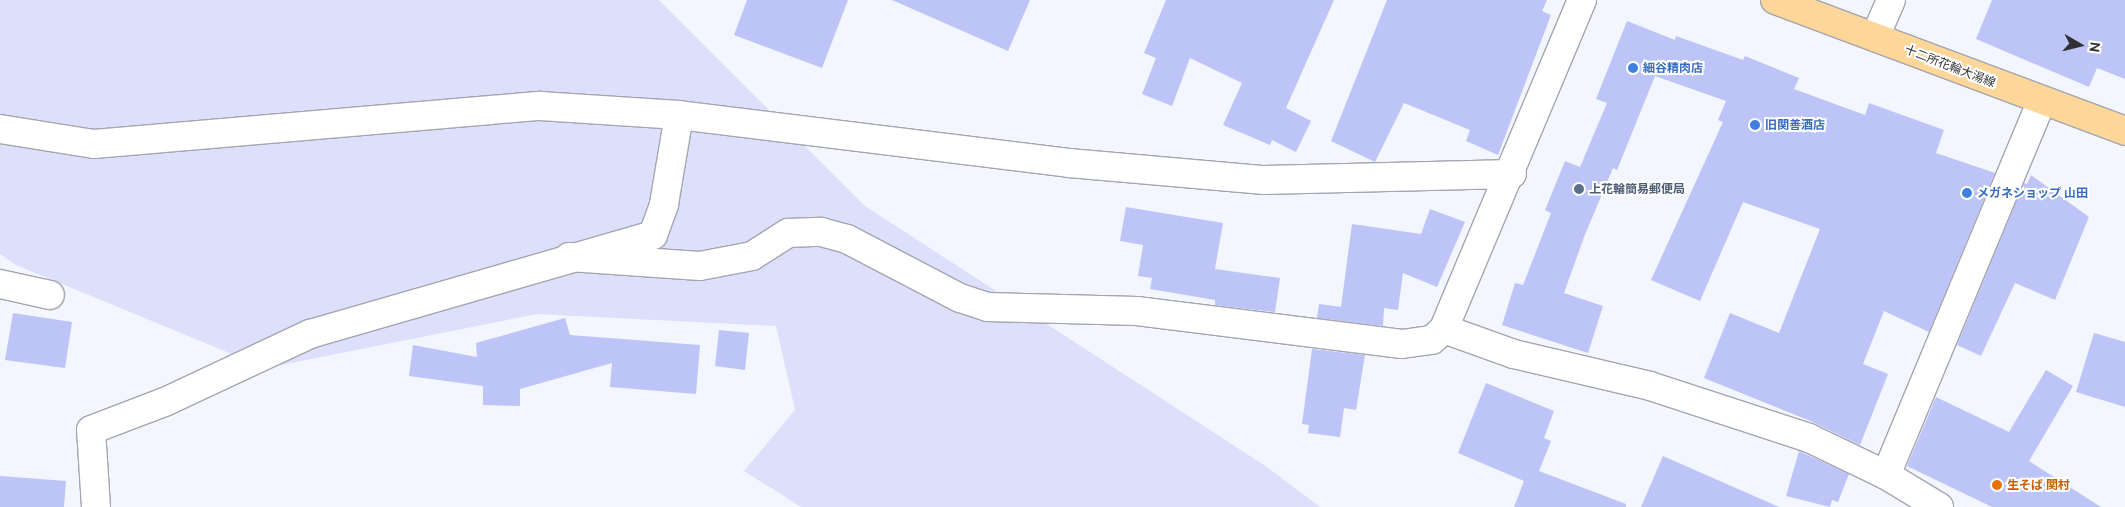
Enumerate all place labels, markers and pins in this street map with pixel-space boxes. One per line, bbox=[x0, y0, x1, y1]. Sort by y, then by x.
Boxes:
place label: 細谷精肉店 bbox=[1643, 61, 1703, 75]
marker: 細谷精肉店 bbox=[1627, 62, 1639, 74]
place label: 旧関善酒店 bbox=[1765, 118, 1825, 132]
marker: 旧関善酒店 bbox=[1749, 119, 1761, 131]
place label: 上花輪簡易郵便局 bbox=[1589, 182, 1685, 196]
marker: 上花輪簡易郵便局 bbox=[1573, 183, 1585, 195]
place label: メガネショップ 山田 bbox=[1977, 186, 2088, 200]
marker: メガネショップ 山田 bbox=[1961, 187, 1973, 199]
place label: 生そば 関村 bbox=[2007, 478, 2070, 492]
marker: 生そば 関村 bbox=[1991, 479, 2003, 491]

